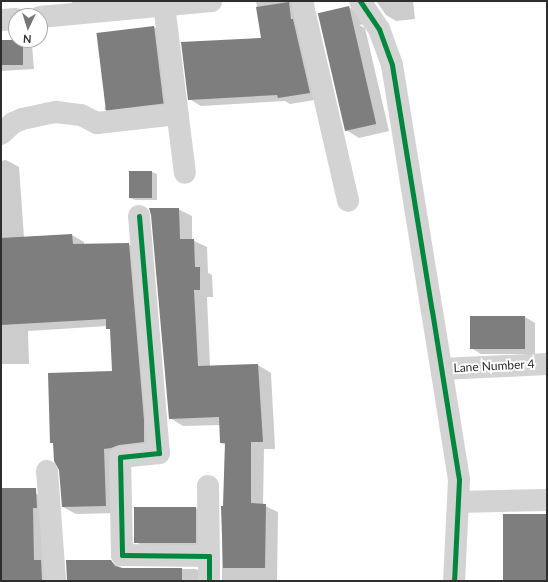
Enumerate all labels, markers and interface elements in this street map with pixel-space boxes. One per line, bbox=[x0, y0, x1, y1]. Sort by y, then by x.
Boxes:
north arrow bbox=[8, 8, 48, 48]
text: N bbox=[23, 33, 32, 46]
street label: Lane Number 4 bbox=[453, 357, 535, 375]

